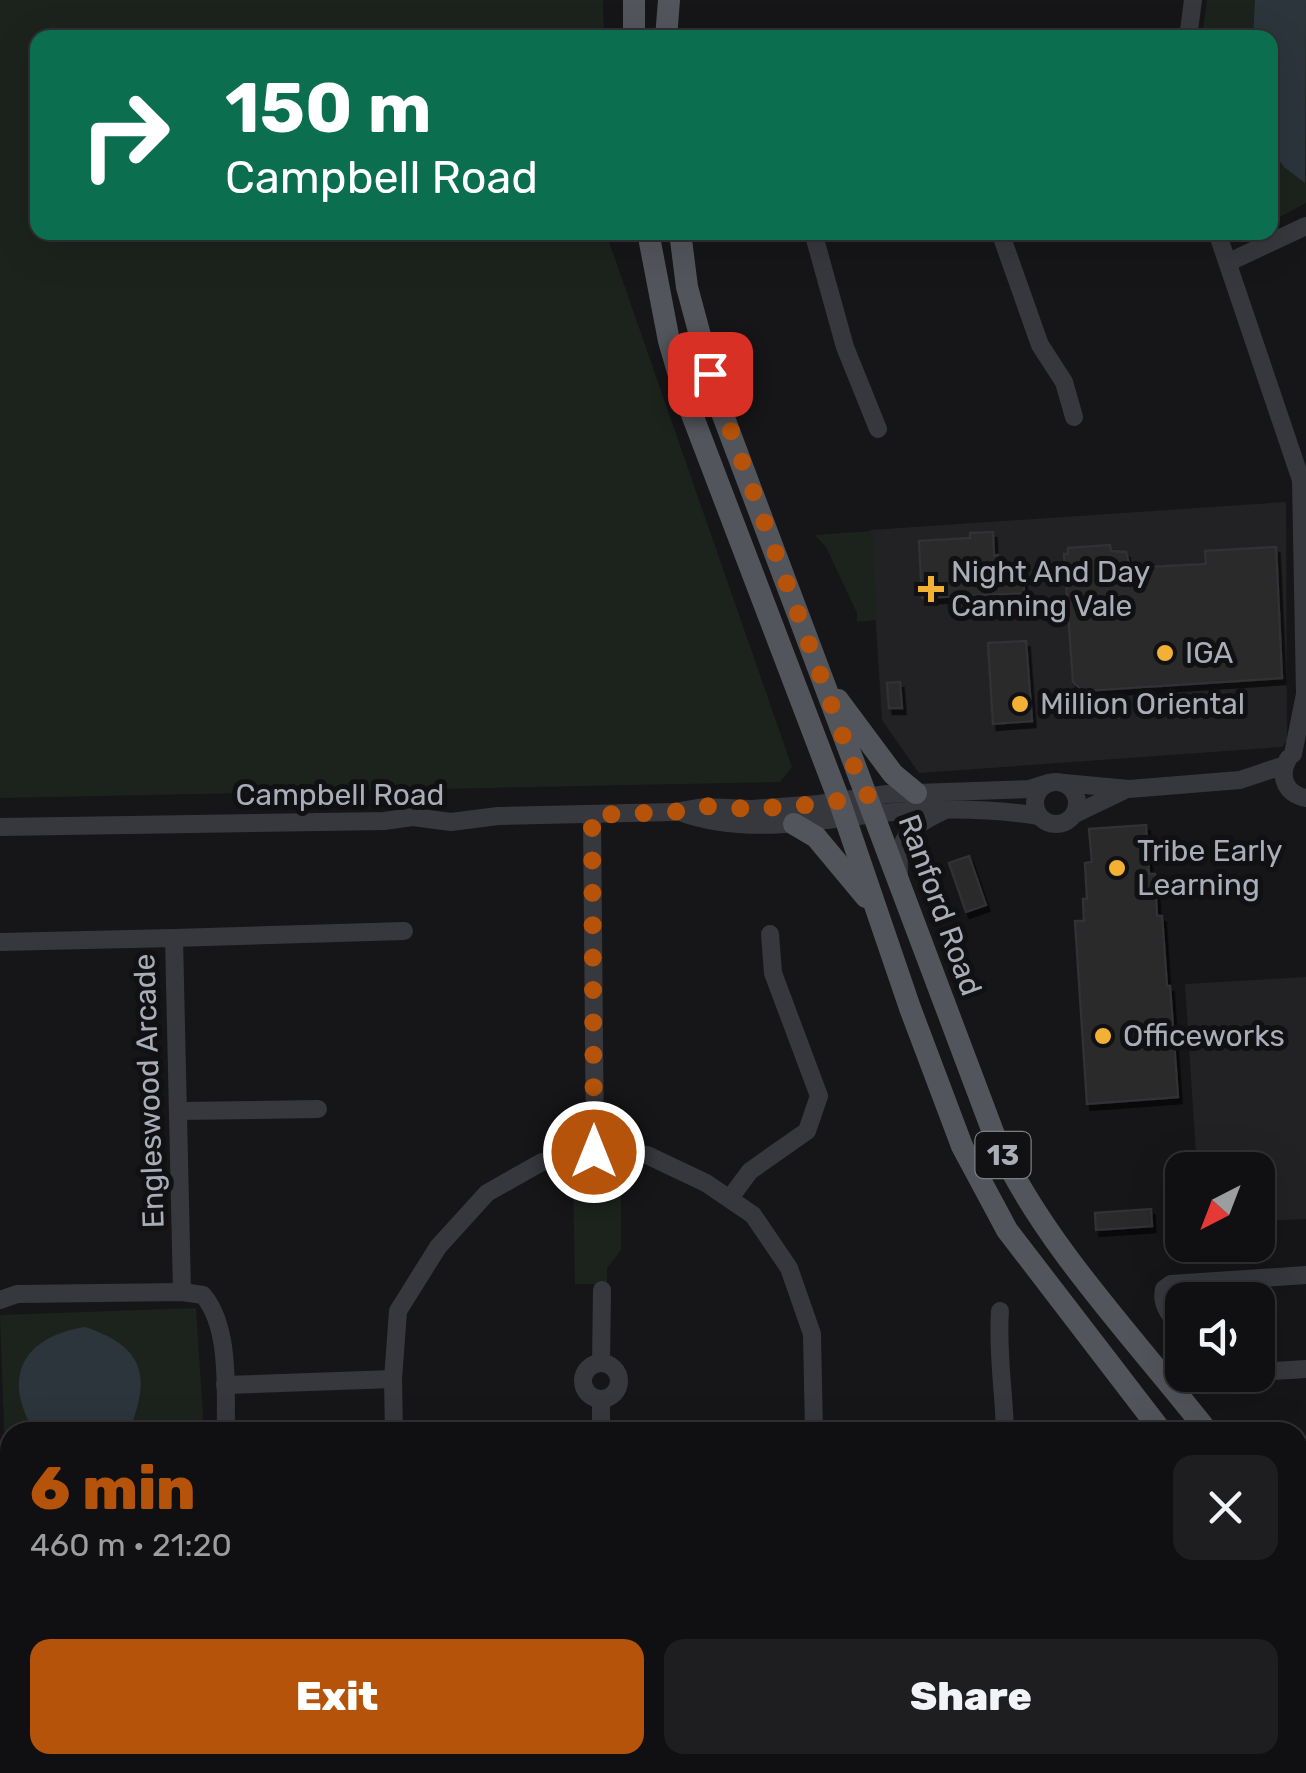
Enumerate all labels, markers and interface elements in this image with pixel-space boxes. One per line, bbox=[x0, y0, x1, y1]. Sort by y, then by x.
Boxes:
text: 150 m bbox=[225, 67, 432, 150]
icon: right bbox=[60, 70, 190, 200]
text: Campbell Road bbox=[225, 151, 538, 204]
pin bbox=[668, 332, 753, 417]
icon: arrive bbox=[683, 347, 738, 402]
place label: Night And Day Canning Vale bbox=[951, 554, 1150, 624]
marker: Night And Day Canning Vale bbox=[920, 578, 942, 600]
place label: IGA bbox=[1185, 635, 1233, 671]
marker: IGA bbox=[1154, 642, 1176, 664]
place label: Million Oriental bbox=[1040, 686, 1245, 722]
marker: Million Oriental bbox=[1009, 693, 1031, 715]
street label: Campbell Road bbox=[236, 777, 444, 813]
street label: Ranford Road bbox=[891, 810, 989, 1000]
place label: Tribe Early Learning bbox=[1137, 833, 1283, 903]
marker: Tribe Early Learning bbox=[1106, 857, 1128, 879]
street label: Engleswood Arcade bbox=[126, 953, 172, 1229]
place label: Officeworks bbox=[1123, 1018, 1285, 1054]
marker: Officeworks bbox=[1092, 1025, 1114, 1047]
position arrow bbox=[542, 1100, 646, 1204]
road number: 13 bbox=[976, 1132, 1030, 1178]
north arrow bbox=[1165, 1152, 1275, 1262]
map controls bbox=[1165, 1152, 1275, 1392]
button: sound bbox=[1165, 1282, 1275, 1392]
text: 6 min bbox=[30, 1453, 196, 1524]
button: close bbox=[1173, 1455, 1278, 1560]
text: 460 m · 21:20 bbox=[30, 1526, 232, 1564]
button: Exit bbox=[30, 1639, 644, 1754]
button: Share bbox=[664, 1639, 1278, 1754]

